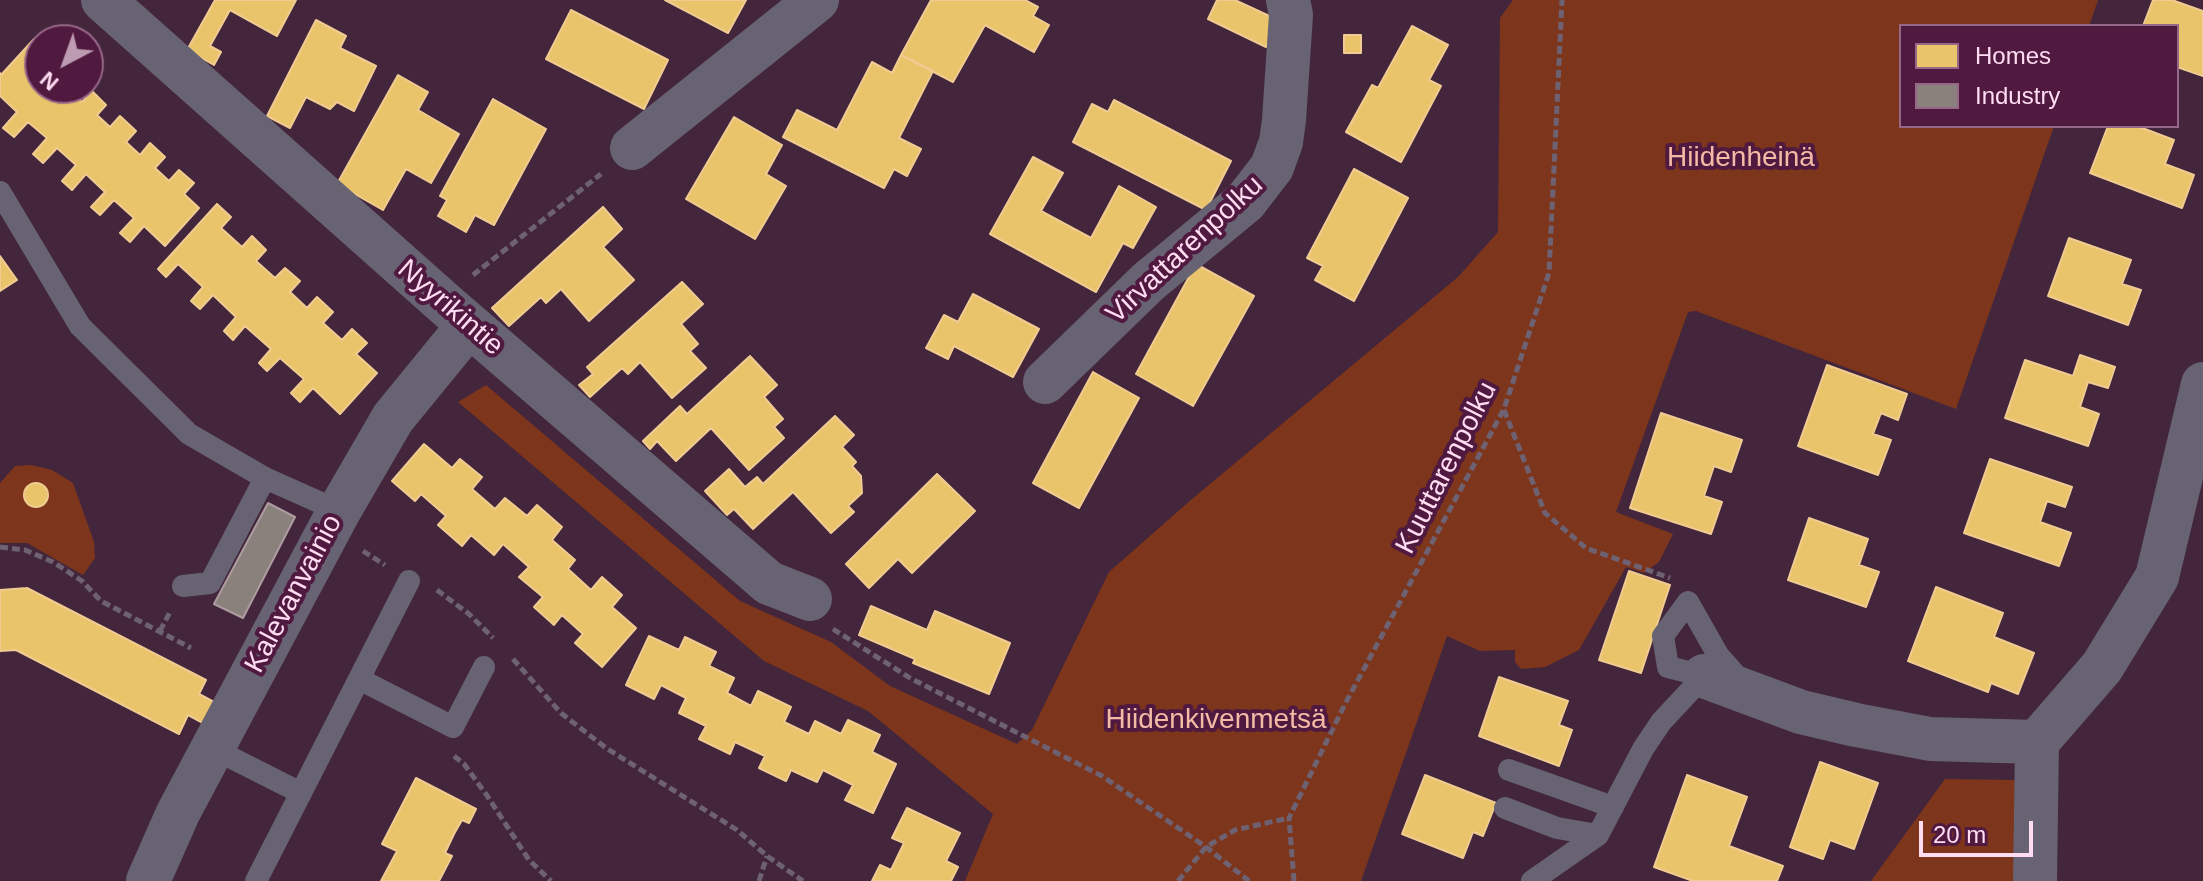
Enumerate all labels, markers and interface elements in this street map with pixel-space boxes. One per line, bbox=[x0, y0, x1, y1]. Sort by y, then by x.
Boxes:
north arrow bbox=[24, 24, 104, 104]
legend bbox=[1899, 24, 2179, 128]
text: Homes bbox=[1975, 42, 2051, 69]
text: N bbox=[35, 66, 63, 96]
text: Industry bbox=[1975, 82, 2060, 109]
park label: Hiidenheinä bbox=[1667, 141, 1815, 175]
street label: Virvattarenpolku bbox=[1100, 169, 1270, 331]
street label: Nyyrikintie bbox=[390, 253, 510, 363]
street label: Kuuttarenpolku bbox=[1389, 376, 1505, 560]
street label: Kalevanvainio bbox=[238, 509, 350, 679]
park label: Hiidenkivenmetsä bbox=[1106, 703, 1326, 737]
scale bar bbox=[1923, 805, 2037, 855]
text: 20 m bbox=[1933, 821, 1986, 848]

